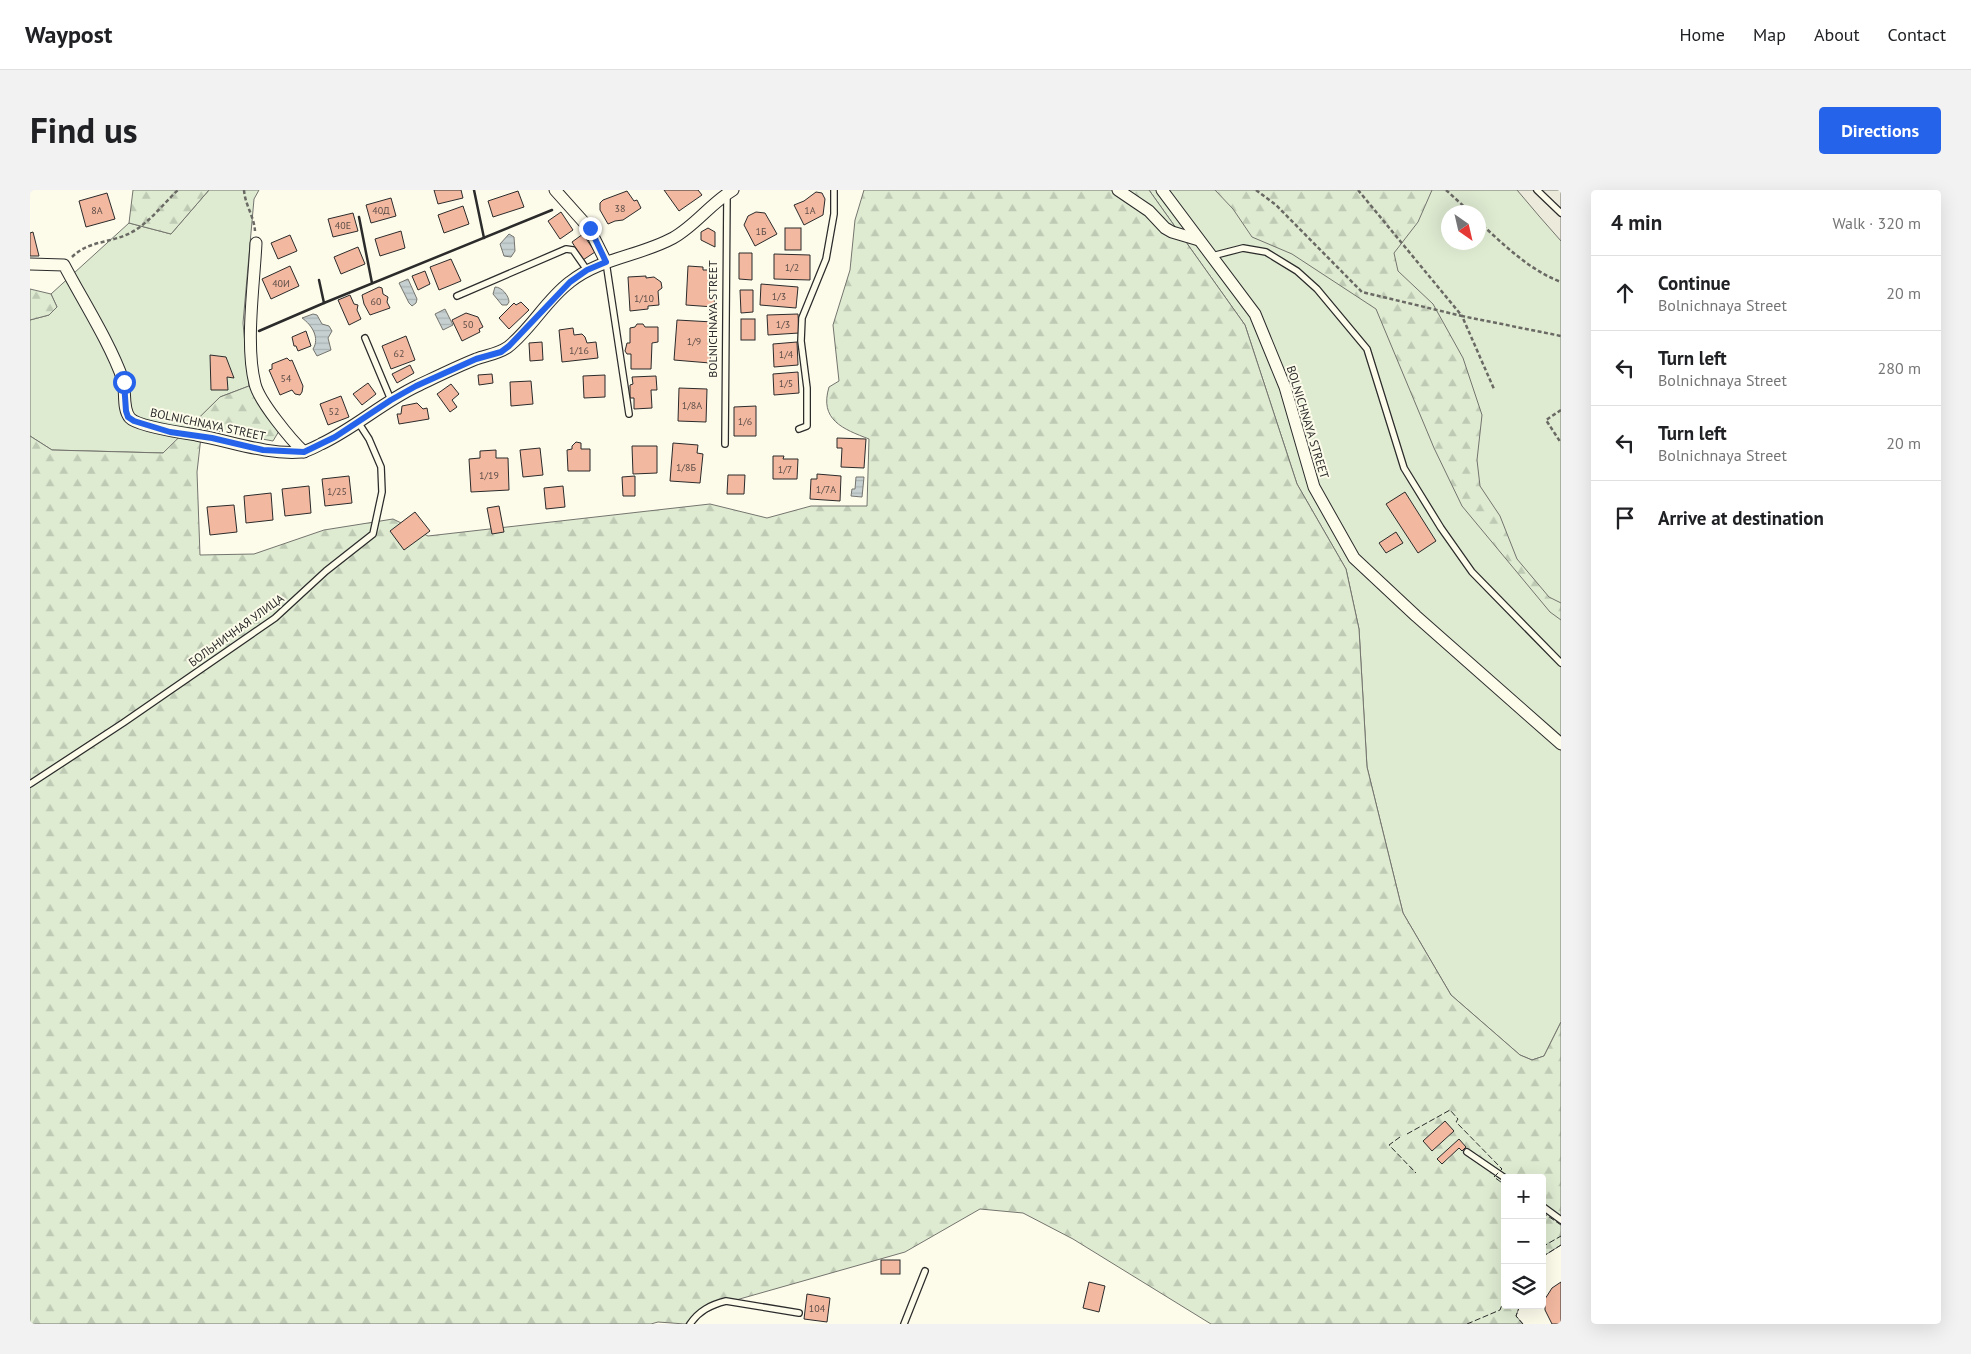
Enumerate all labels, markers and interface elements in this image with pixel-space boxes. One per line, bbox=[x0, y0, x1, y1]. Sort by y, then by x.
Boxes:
text: Waypost bbox=[25, 19, 112, 50]
text: Home bbox=[1679, 23, 1725, 46]
text: Map bbox=[1753, 23, 1786, 46]
text: About bbox=[1814, 23, 1860, 46]
text: Contact bbox=[1888, 23, 1946, 46]
text: Find us bbox=[30, 107, 138, 153]
button: Directions bbox=[1819, 107, 1941, 154]
house number: 38 bbox=[615, 202, 625, 215]
house number: 8А bbox=[91, 204, 103, 217]
house number: 40Д bbox=[372, 204, 390, 217]
house number: 1А bbox=[804, 204, 816, 217]
north arrow bbox=[1441, 205, 1486, 250]
text: 4 min bbox=[1611, 209, 1662, 236]
text: Walk · 320 m bbox=[1832, 213, 1921, 233]
route end bbox=[579, 217, 602, 240]
house number: 40Е bbox=[335, 219, 351, 232]
house number: 1Б bbox=[756, 225, 767, 238]
street label: BOLNICHNAYA STREET bbox=[705, 260, 720, 378]
house number: 1/2 bbox=[785, 261, 799, 274]
text: Continue bbox=[1658, 271, 1730, 295]
house number: 40И bbox=[272, 277, 290, 290]
icon: ahead bbox=[1611, 279, 1639, 307]
text: 20 m bbox=[1886, 283, 1921, 303]
house number: 1/3 bbox=[772, 290, 786, 303]
house number: 1/10 bbox=[634, 292, 654, 305]
house number: 60 bbox=[371, 295, 382, 308]
text: Bolnichnaya Street bbox=[1658, 295, 1787, 315]
house number: 50 bbox=[463, 318, 474, 331]
house number: 1/3 bbox=[776, 318, 790, 331]
house number: 1/9 bbox=[687, 335, 701, 348]
house number: 1/16 bbox=[569, 344, 589, 357]
text: Turn left bbox=[1658, 346, 1727, 370]
house number: 62 bbox=[394, 347, 404, 360]
house number: 1/4 bbox=[779, 348, 794, 361]
icon: left bbox=[1611, 354, 1639, 382]
text: 280 m bbox=[1878, 358, 1921, 378]
street label: BOLNICHNAYA STREET bbox=[1284, 364, 1332, 481]
text: Bolnichnaya Street bbox=[1658, 370, 1787, 390]
route start bbox=[113, 371, 136, 394]
house number: 54 bbox=[281, 372, 292, 385]
house number: 1/5 bbox=[779, 377, 793, 390]
house number: 1/8А bbox=[682, 399, 702, 412]
street label: BOLNICHNAYA STREET bbox=[149, 404, 267, 444]
house number: 52 bbox=[329, 405, 339, 418]
house number: 1/6 bbox=[738, 415, 752, 428]
text: Turn left bbox=[1658, 421, 1727, 445]
icon: left bbox=[1611, 429, 1639, 457]
text: 20 m bbox=[1886, 433, 1921, 453]
text: Bolnichnaya Street bbox=[1658, 445, 1787, 465]
house number: 1/8Б bbox=[676, 461, 696, 474]
house number: 1/7 bbox=[778, 463, 792, 476]
house number: 1/19 bbox=[479, 469, 499, 482]
house number: 1/7А bbox=[816, 483, 836, 496]
house number: 1/25 bbox=[327, 485, 347, 498]
icon: arrive bbox=[1611, 504, 1639, 532]
text: Arrive at destination bbox=[1658, 506, 1824, 530]
street label: БОЛЬНИЧНАЯ УЛИЦА bbox=[185, 590, 287, 670]
map controls bbox=[1501, 1174, 1546, 1309]
button: + bbox=[1501, 1174, 1546, 1219]
button: − bbox=[1501, 1219, 1546, 1264]
button: layers bbox=[1501, 1264, 1546, 1309]
house number: 104 bbox=[809, 1302, 826, 1315]

